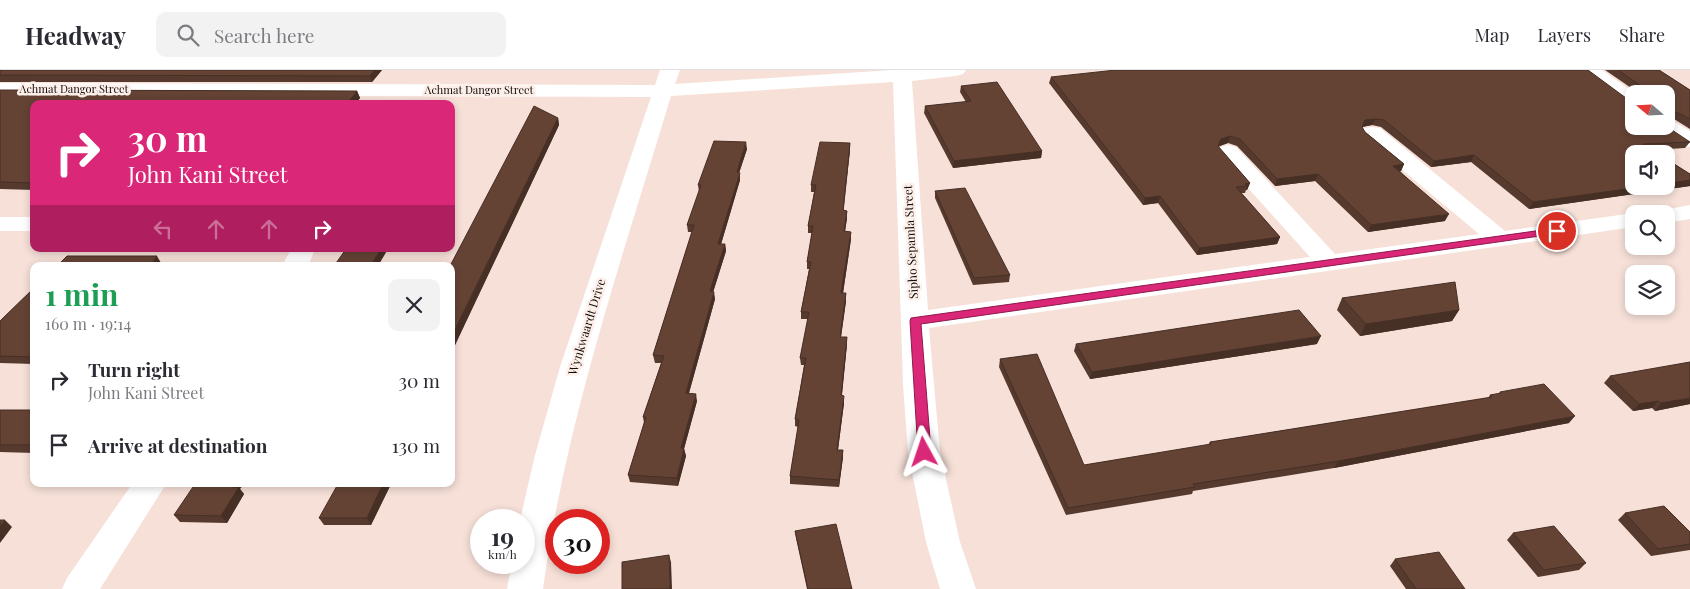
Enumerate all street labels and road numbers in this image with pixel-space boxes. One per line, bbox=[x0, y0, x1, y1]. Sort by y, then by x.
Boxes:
street label: Achmat Dangor Street bbox=[19, 81, 129, 96]
street label: Achmat Dangor Street bbox=[424, 82, 534, 97]
street label: Sipho Sepamla Street bbox=[899, 184, 921, 300]
street label: Wynkwaardt Drive bbox=[563, 277, 608, 378]

